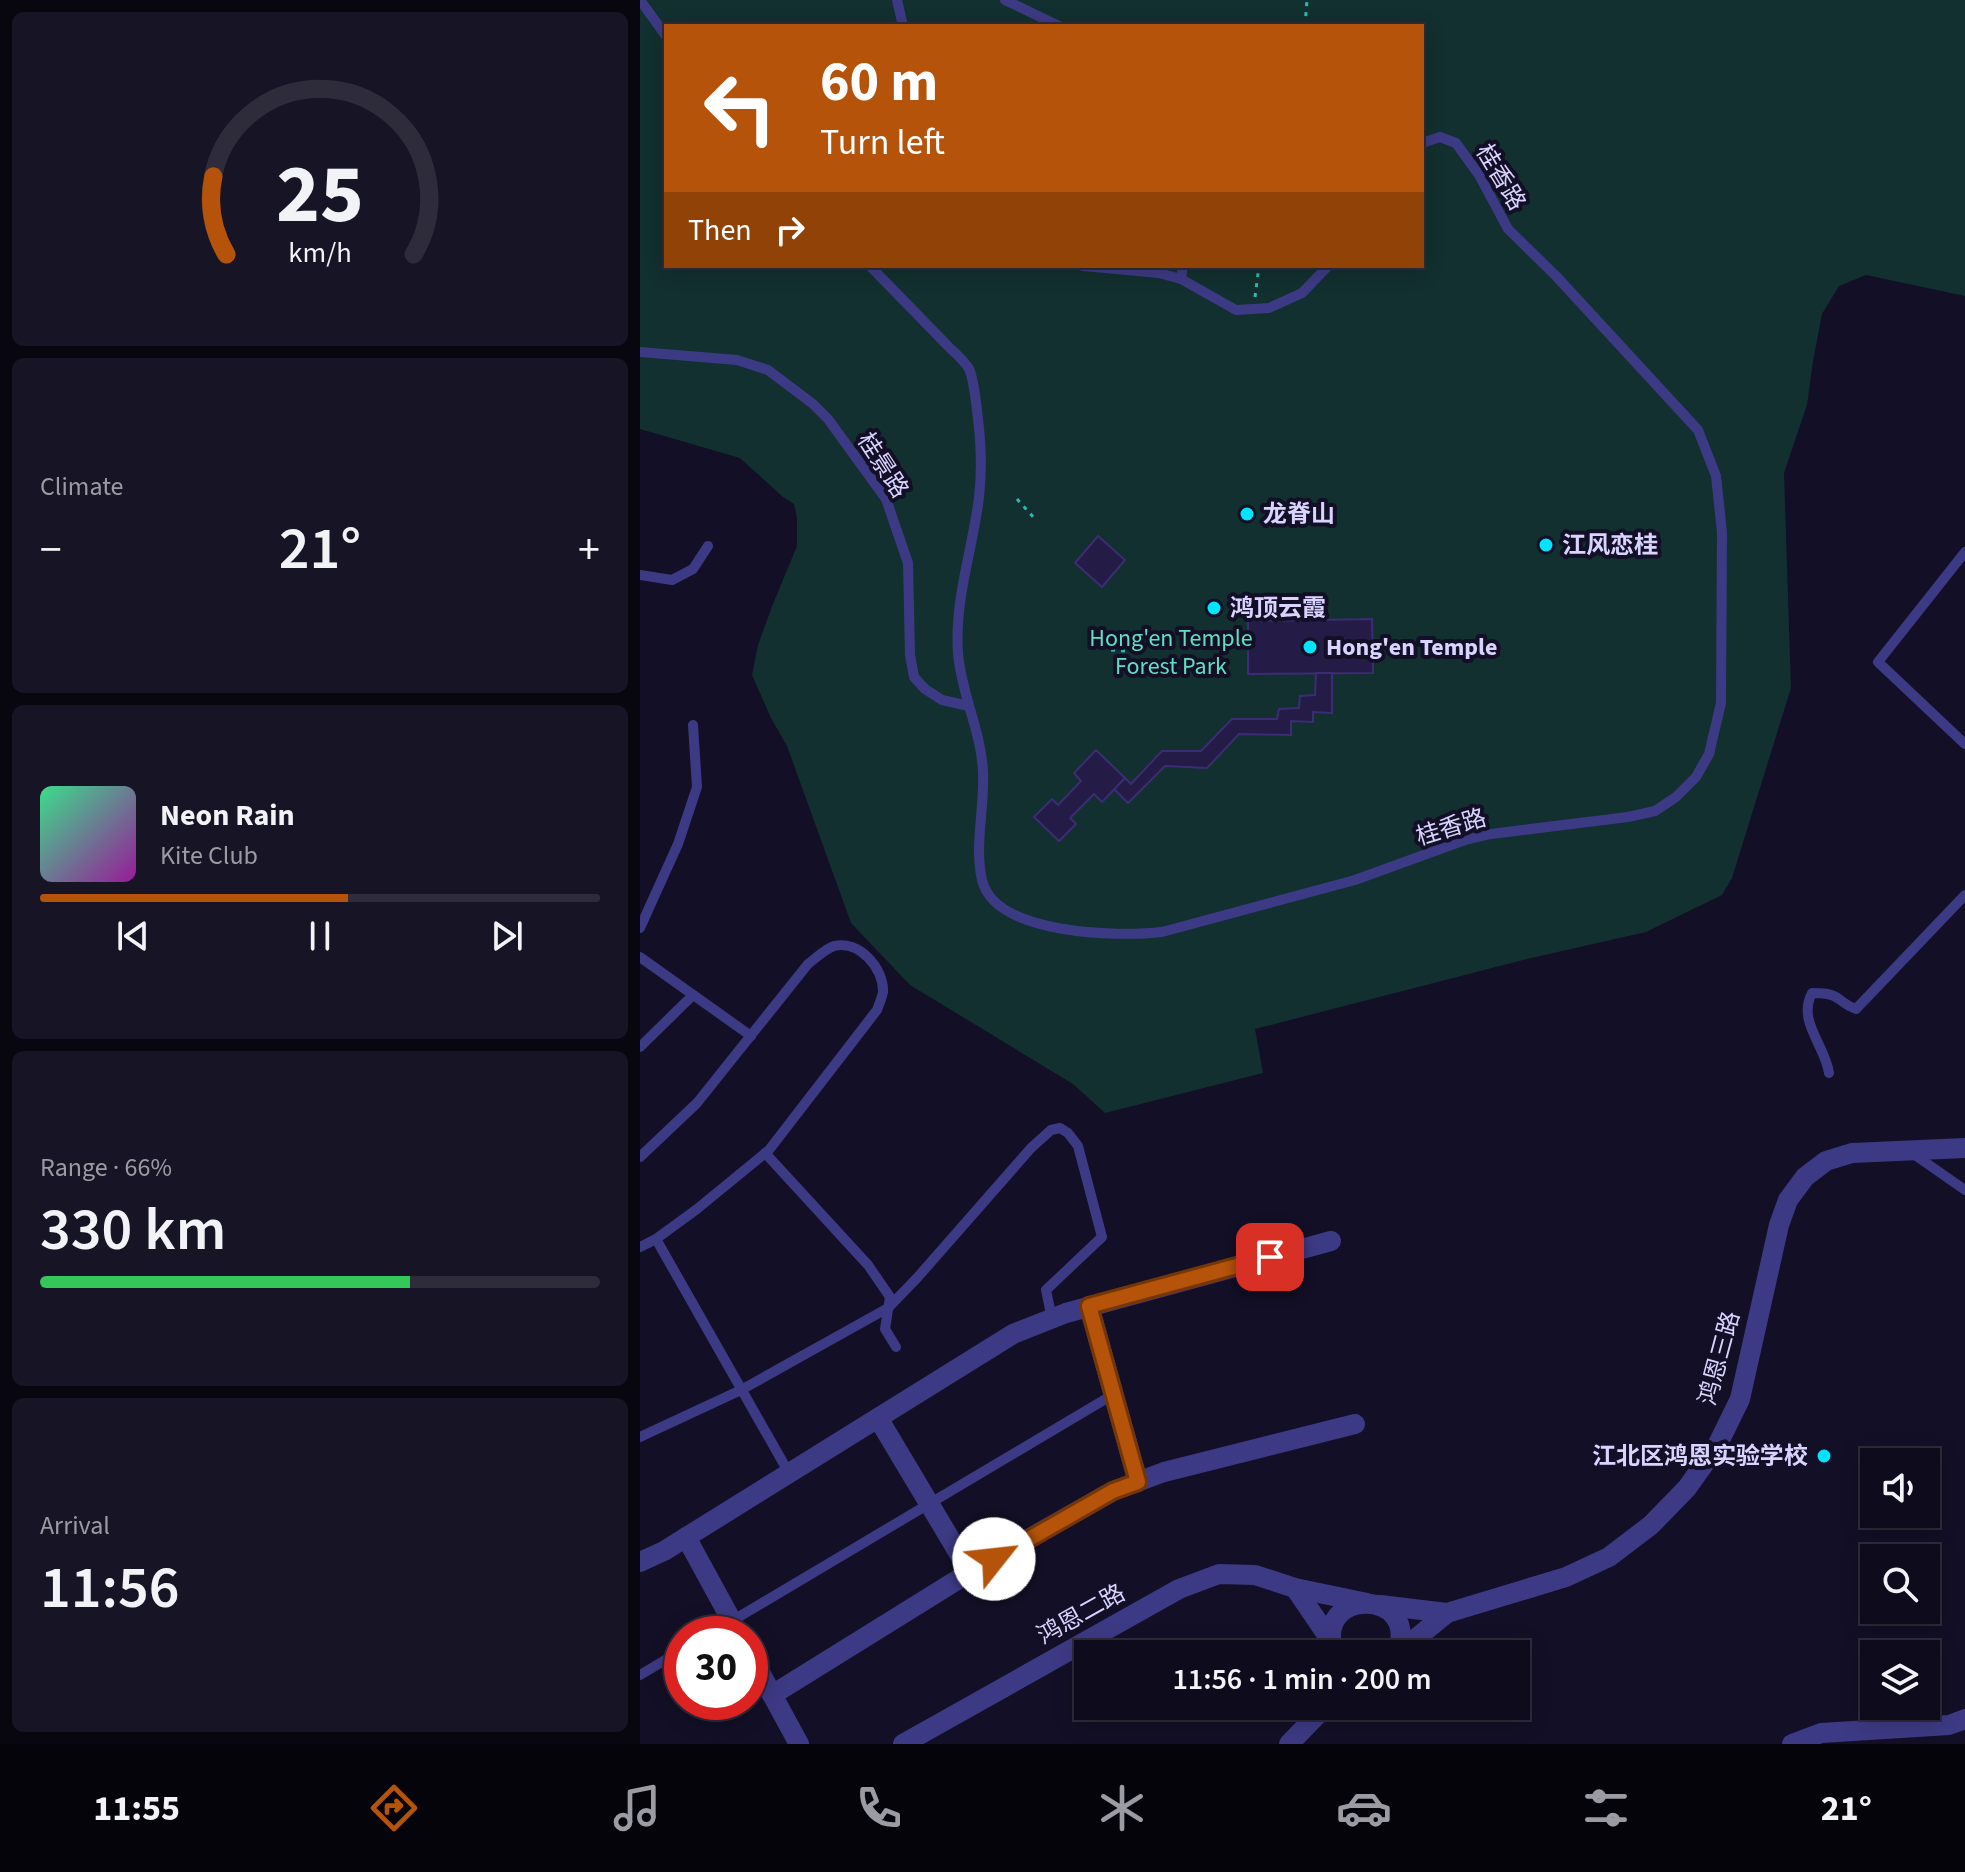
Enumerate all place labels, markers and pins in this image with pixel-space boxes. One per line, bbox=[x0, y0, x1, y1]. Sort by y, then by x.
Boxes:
place label: 龙脊山 bbox=[1263, 497, 1335, 532]
marker: 龙脊山 bbox=[1238, 505, 1256, 523]
place label: 江风恋桂 bbox=[1562, 528, 1658, 563]
marker: 江风恋桂 bbox=[1537, 536, 1555, 554]
place label: 鸿顶云霞 bbox=[1230, 591, 1326, 626]
marker: 鸿顶云霞 bbox=[1205, 599, 1223, 617]
place label: Hong'en Temple bbox=[1326, 630, 1497, 665]
marker: Hong'en Temple bbox=[1301, 638, 1319, 656]
pin bbox=[1236, 1223, 1304, 1291]
place label: 江北区鸿恩实验学校 bbox=[1592, 1439, 1808, 1474]
marker: 江北区鸿恩实验学校 bbox=[1815, 1447, 1833, 1465]

